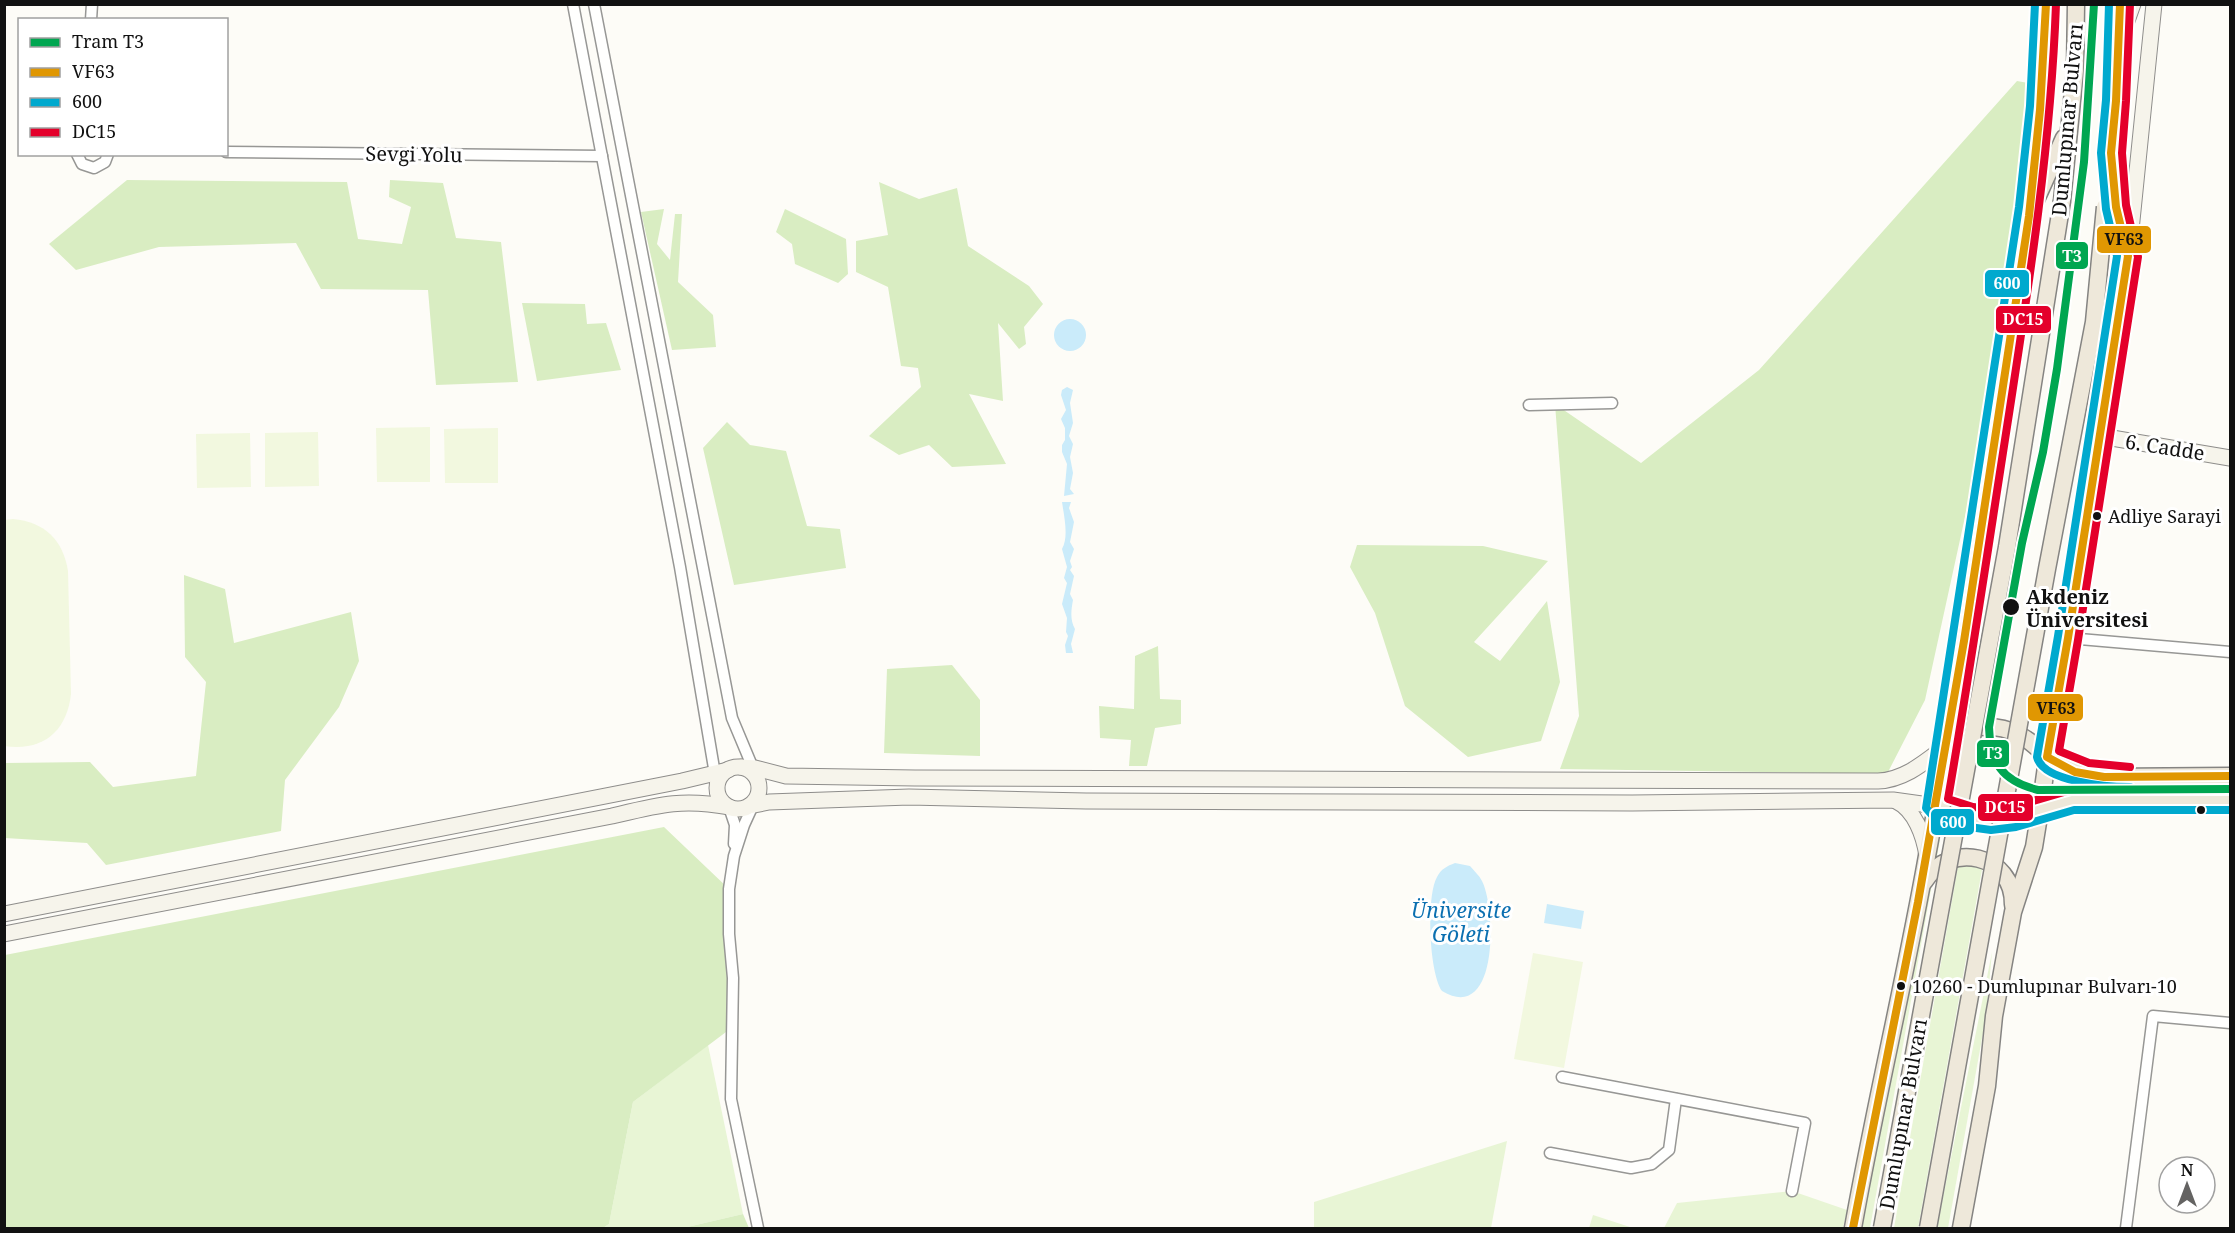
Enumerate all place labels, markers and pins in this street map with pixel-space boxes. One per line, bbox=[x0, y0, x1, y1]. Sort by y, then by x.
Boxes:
place label: Adliye Sarayi bbox=[2108, 504, 2221, 528]
marker: Adliye Sarayi bbox=[2091, 510, 2103, 522]
place label: Akdeniz Üniversitesi bbox=[2026, 583, 2148, 633]
marker: Akdeniz Üniversitesi bbox=[2001, 597, 2021, 617]
unlabelled marker bbox=[2195, 804, 2207, 816]
place label: 10260 - Dumlupınar Bulvarı-10 bbox=[1912, 974, 2177, 998]
marker: 10260 - Dumlupınar Bulvarı-10 bbox=[1895, 980, 1907, 992]

